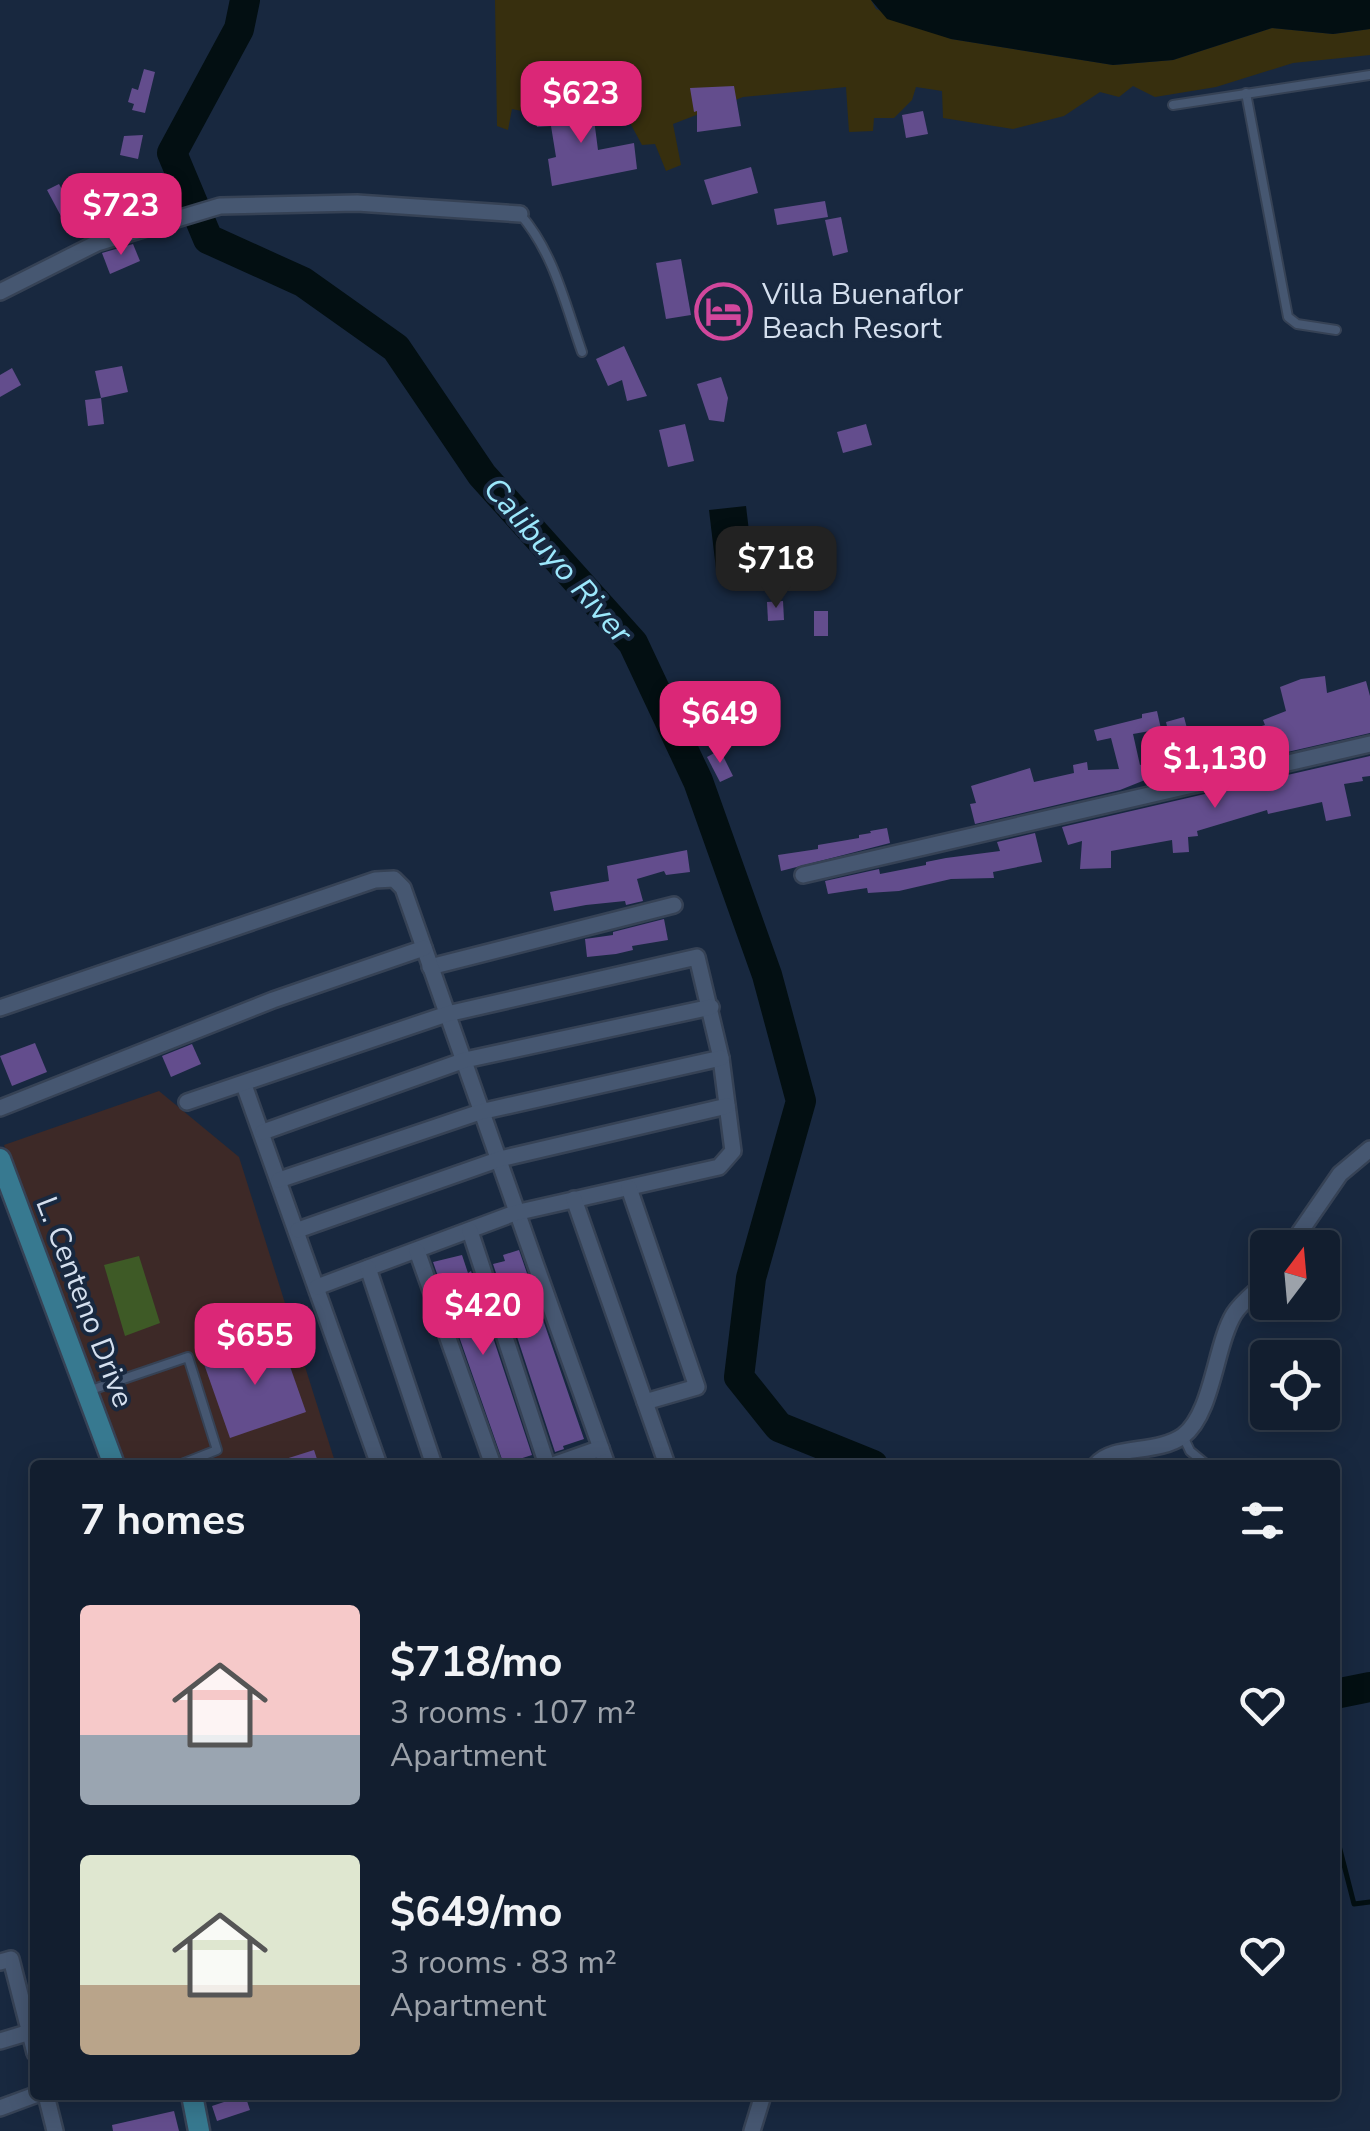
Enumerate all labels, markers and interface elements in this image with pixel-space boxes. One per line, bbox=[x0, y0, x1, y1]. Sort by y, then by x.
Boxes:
pin: $623 bbox=[522, 61, 640, 146]
text: $623 bbox=[543, 72, 619, 115]
pin: $723 bbox=[62, 173, 180, 258]
text: $723 bbox=[83, 184, 159, 227]
place label: Villa Buenaflor Beach Resort bbox=[761, 274, 963, 349]
hotel icon: Villa Buenaflor Beach Resort bbox=[693, 281, 753, 341]
water label: Calibuyo River bbox=[473, 468, 643, 654]
pin: $718 bbox=[717, 526, 835, 611]
text: $718 bbox=[738, 537, 814, 580]
pin: $649 bbox=[661, 681, 779, 766]
text: $649 bbox=[682, 692, 758, 735]
pin: $1,130 bbox=[1134, 726, 1296, 811]
text: $1,130 bbox=[1163, 737, 1267, 780]
street label: L. Centeno Drive bbox=[26, 1191, 143, 1413]
north arrow bbox=[1250, 1230, 1340, 1320]
map controls bbox=[1250, 1230, 1340, 1430]
pin: $420 bbox=[424, 1273, 542, 1358]
text: $420 bbox=[445, 1284, 521, 1327]
pin: $655 bbox=[196, 1303, 314, 1388]
text: $655 bbox=[217, 1314, 293, 1357]
button: locate bbox=[1250, 1340, 1340, 1430]
text: 7 homes bbox=[80, 1492, 245, 1549]
icon: filters bbox=[1235, 1493, 1290, 1548]
text: $718/mo bbox=[390, 1634, 562, 1691]
icon: home bbox=[160, 1645, 280, 1765]
icon: heart bbox=[1235, 1678, 1290, 1733]
text: 3 rooms · 107 m² bbox=[390, 1691, 636, 1734]
text: Apartment bbox=[390, 1734, 546, 1777]
text: $649/mo bbox=[390, 1884, 562, 1941]
icon: home bbox=[160, 1895, 280, 2015]
icon: heart bbox=[1235, 1928, 1290, 1983]
text: 3 rooms · 83 m² bbox=[390, 1941, 617, 1984]
text: Apartment bbox=[390, 1984, 546, 2027]

